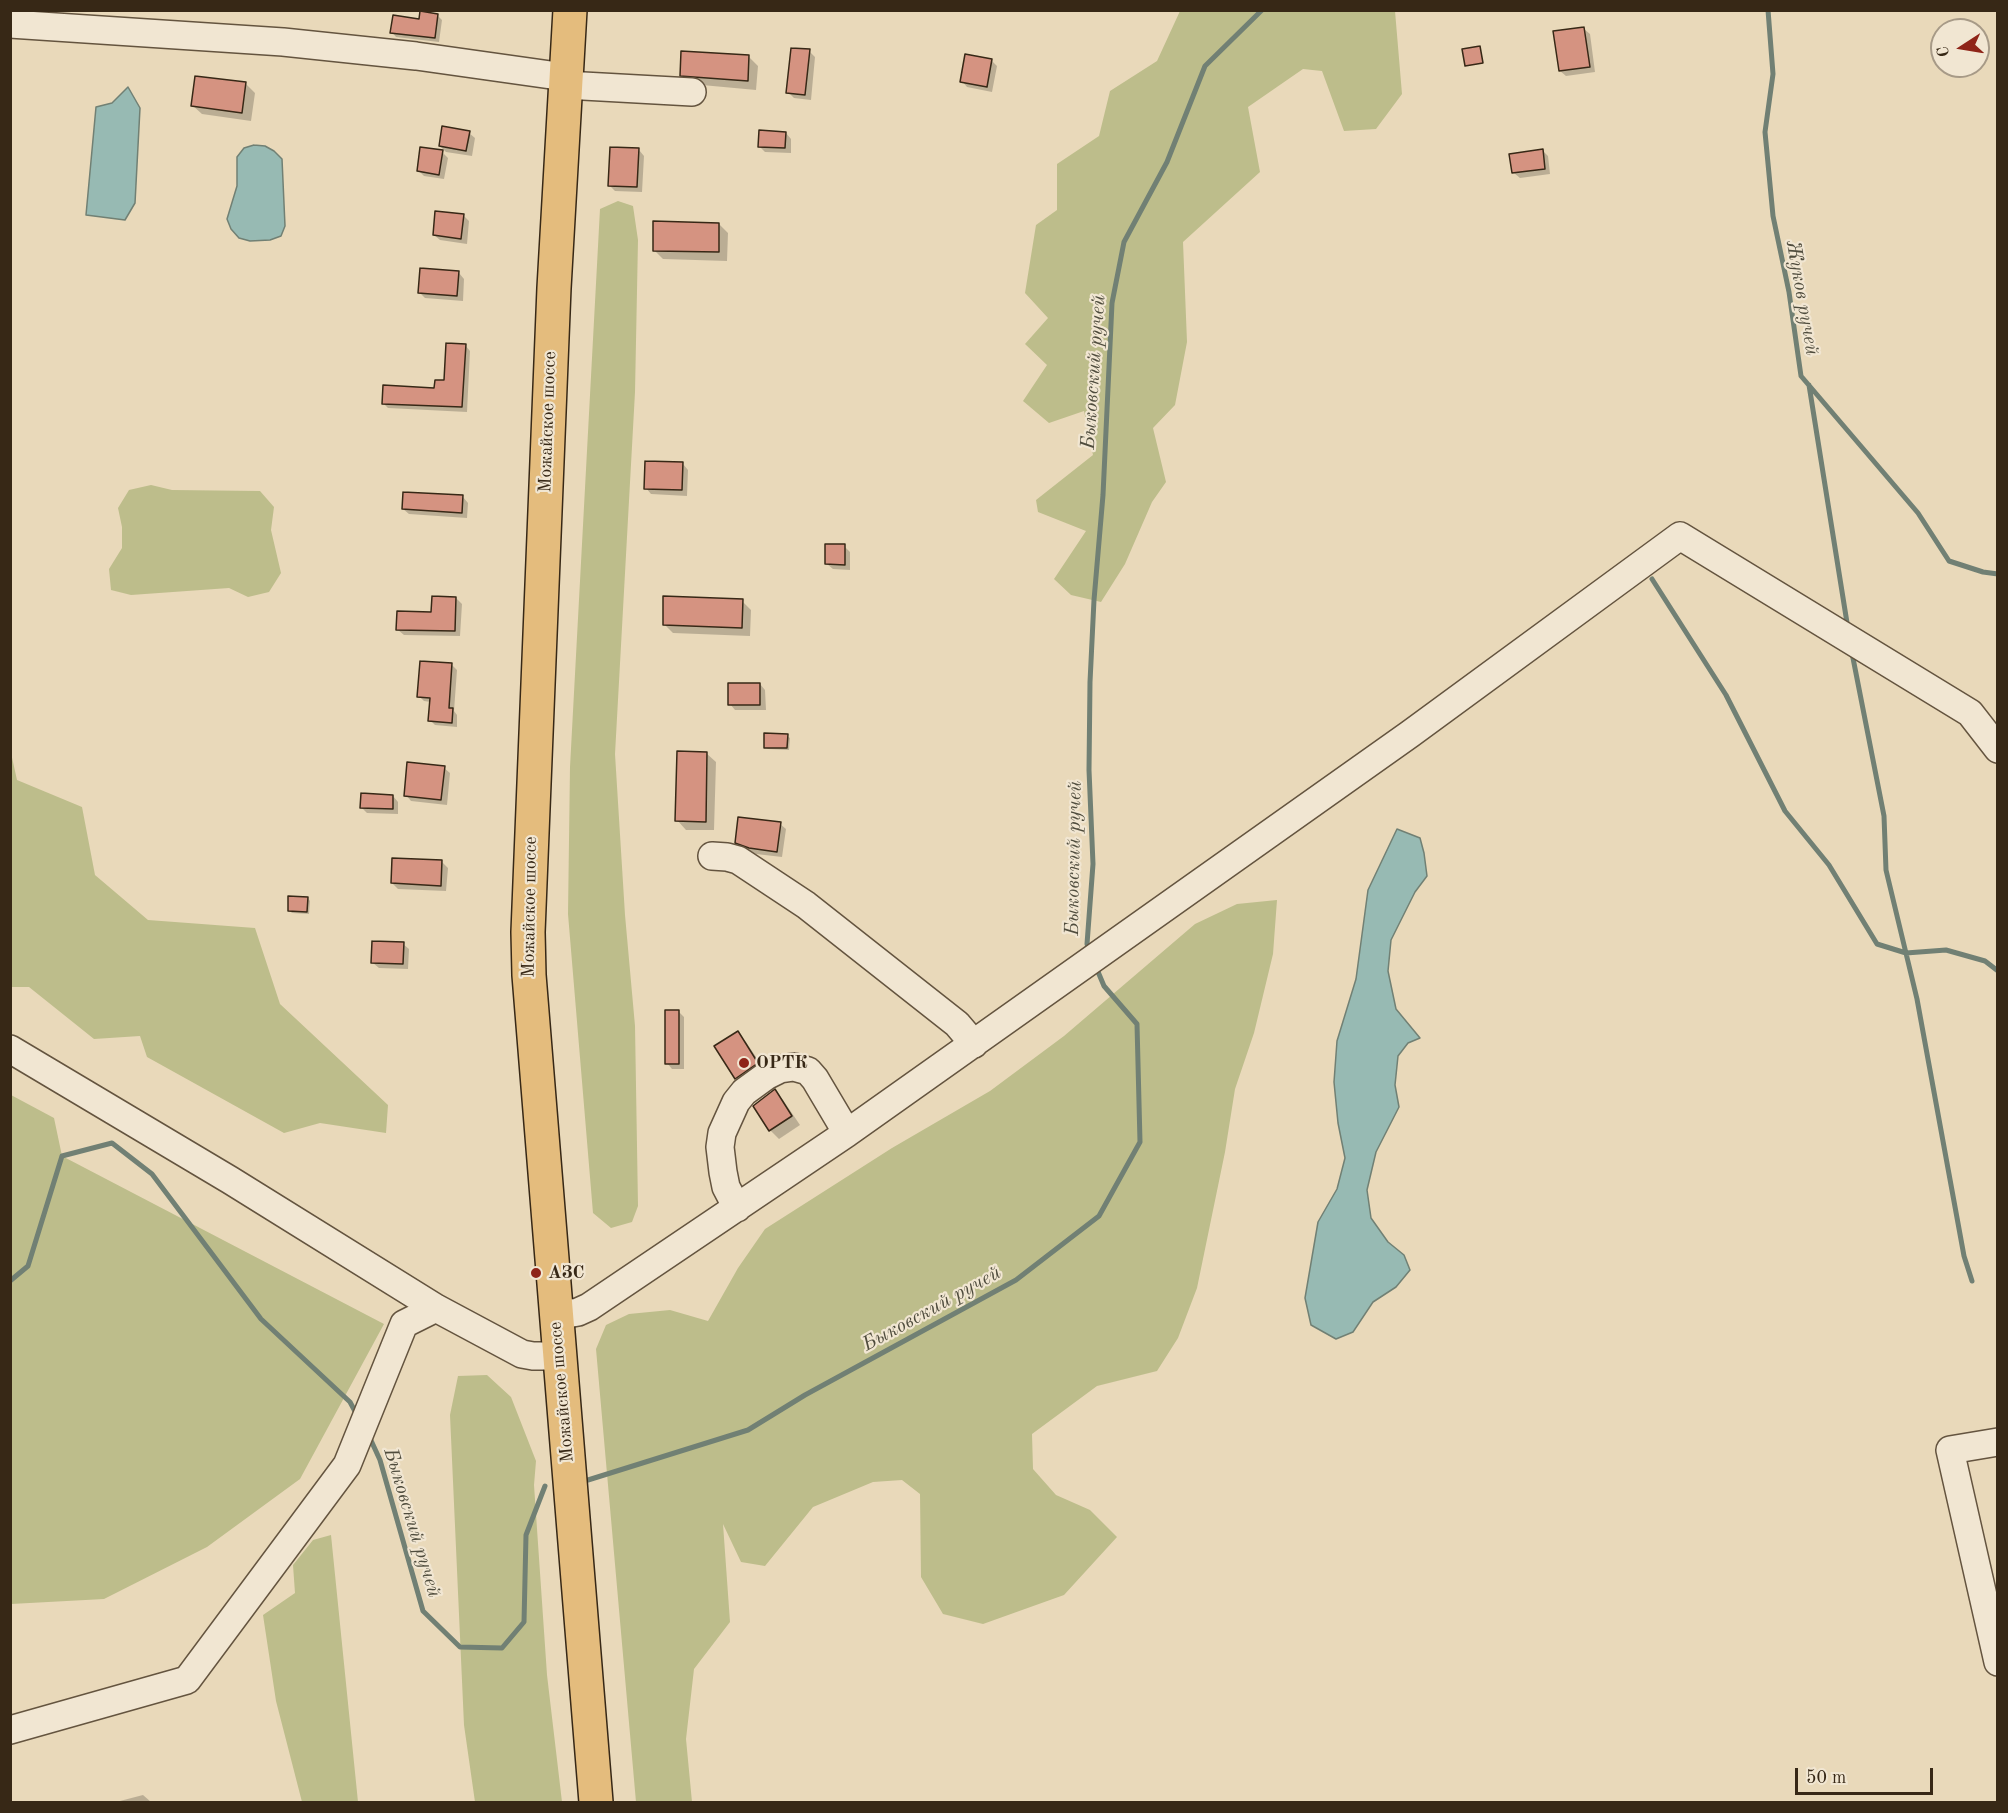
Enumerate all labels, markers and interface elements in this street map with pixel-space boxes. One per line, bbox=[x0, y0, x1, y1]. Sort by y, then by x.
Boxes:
north arrow bbox=[1930, 18, 1990, 78]
text: С bbox=[1935, 44, 1953, 58]
water label: Жуков ручей bbox=[1780, 239, 1824, 357]
water label: Быковский ручей bbox=[1077, 294, 1111, 450]
street label: Можайское шоссе bbox=[535, 351, 561, 493]
water label: Быковский ручей bbox=[1061, 780, 1087, 936]
street label: Можайское шоссе bbox=[518, 836, 542, 978]
place label: ОРТК bbox=[756, 1052, 808, 1074]
marker: ОРТК bbox=[737, 1056, 751, 1070]
water label: Быковский ручей bbox=[858, 1261, 1006, 1357]
place label: АЗС bbox=[548, 1262, 584, 1284]
marker: АЗС bbox=[529, 1266, 543, 1280]
street label: Можайское шоссе bbox=[545, 1321, 579, 1463]
water label: Быковский ручей bbox=[378, 1445, 446, 1601]
scale bar bbox=[1798, 1756, 1936, 1794]
text: 50 m bbox=[1806, 1769, 1846, 1787]

